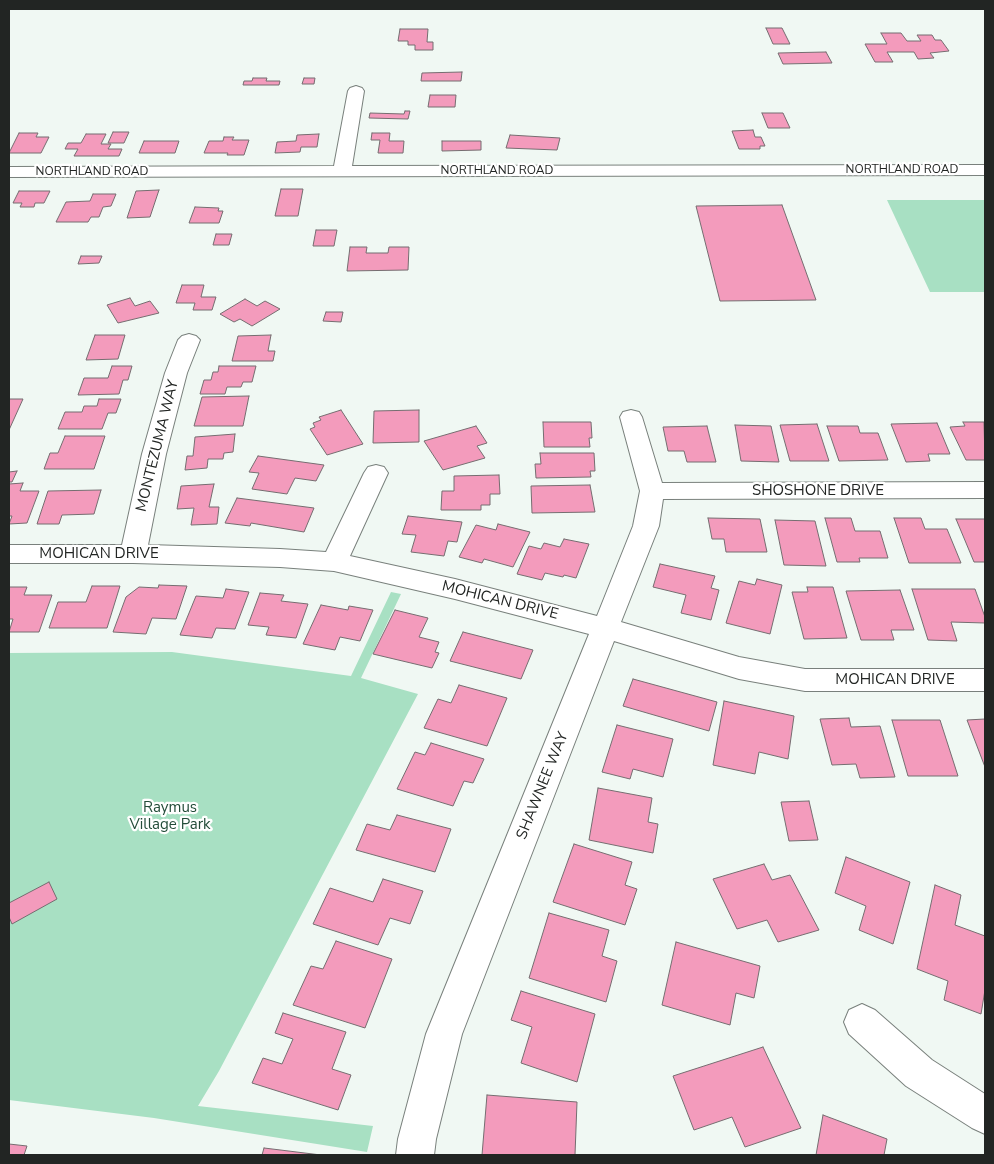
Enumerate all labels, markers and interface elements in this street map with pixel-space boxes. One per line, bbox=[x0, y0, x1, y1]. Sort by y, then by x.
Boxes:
street label: NORTHLAND ROAD bbox=[846, 163, 958, 177]
street label: NORTHLAND ROAD bbox=[441, 164, 553, 178]
street label: NORTHLAND ROAD bbox=[36, 165, 148, 179]
street label: MONTEZUMA WAY bbox=[133, 378, 183, 514]
street label: SHOSHONE DRIVE bbox=[752, 482, 884, 500]
street label: MOHICAN DRIVE bbox=[39, 545, 159, 563]
street label: MOHICAN DRIVE bbox=[440, 578, 560, 624]
street label: MOHICAN DRIVE bbox=[835, 671, 955, 689]
street label: SHAWNEE WAY bbox=[513, 730, 573, 842]
park label: Raymus Village Park bbox=[129, 799, 211, 834]

